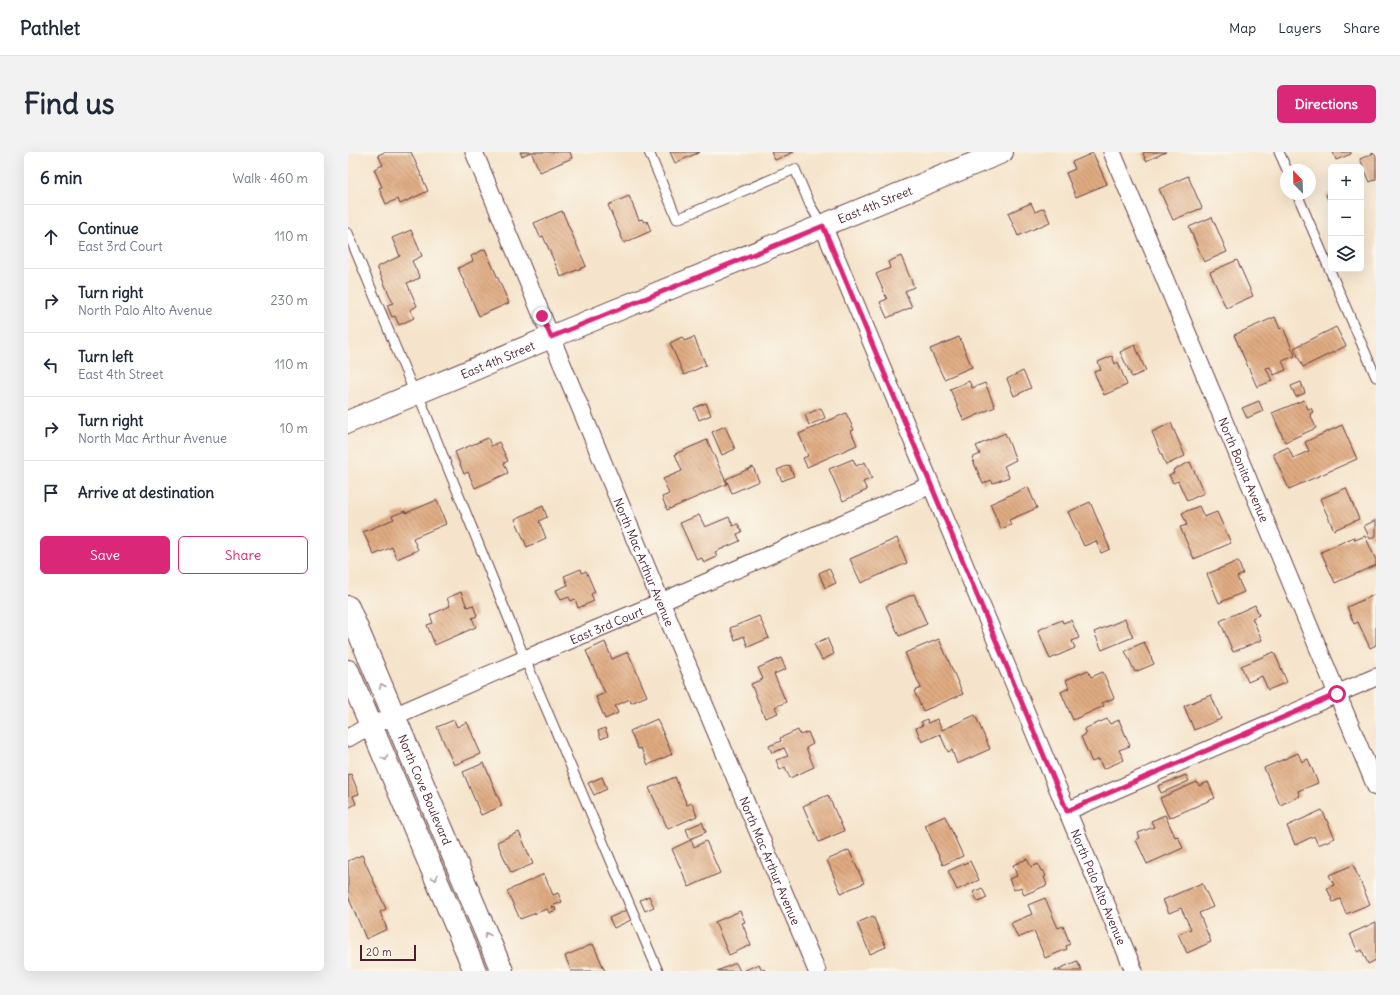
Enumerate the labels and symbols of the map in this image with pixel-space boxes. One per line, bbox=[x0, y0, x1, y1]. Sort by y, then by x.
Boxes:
north arrow bbox=[1280, 164, 1316, 200]
street label: East 4th Street bbox=[835, 182, 914, 226]
route end bbox=[533, 307, 551, 325]
street label: East 4th Street bbox=[458, 337, 537, 382]
street label: North Bonita Avenue bbox=[1216, 415, 1272, 524]
street label: North Mac Arthur Avenue bbox=[611, 496, 678, 628]
street label: East 3rd Court bbox=[567, 603, 645, 647]
one-way arrow bbox=[378, 683, 386, 690]
route start bbox=[1328, 685, 1346, 703]
street label: North Cove Boulevard bbox=[395, 732, 455, 847]
one-way arrow bbox=[380, 754, 388, 762]
street label: North Mac Arthur Avenue bbox=[737, 794, 804, 927]
street label: North Palo Alto Avenue bbox=[1068, 827, 1130, 947]
one-way arrow bbox=[431, 874, 439, 881]
one-way arrow bbox=[483, 932, 491, 939]
scale bar bbox=[360, 943, 416, 962]

